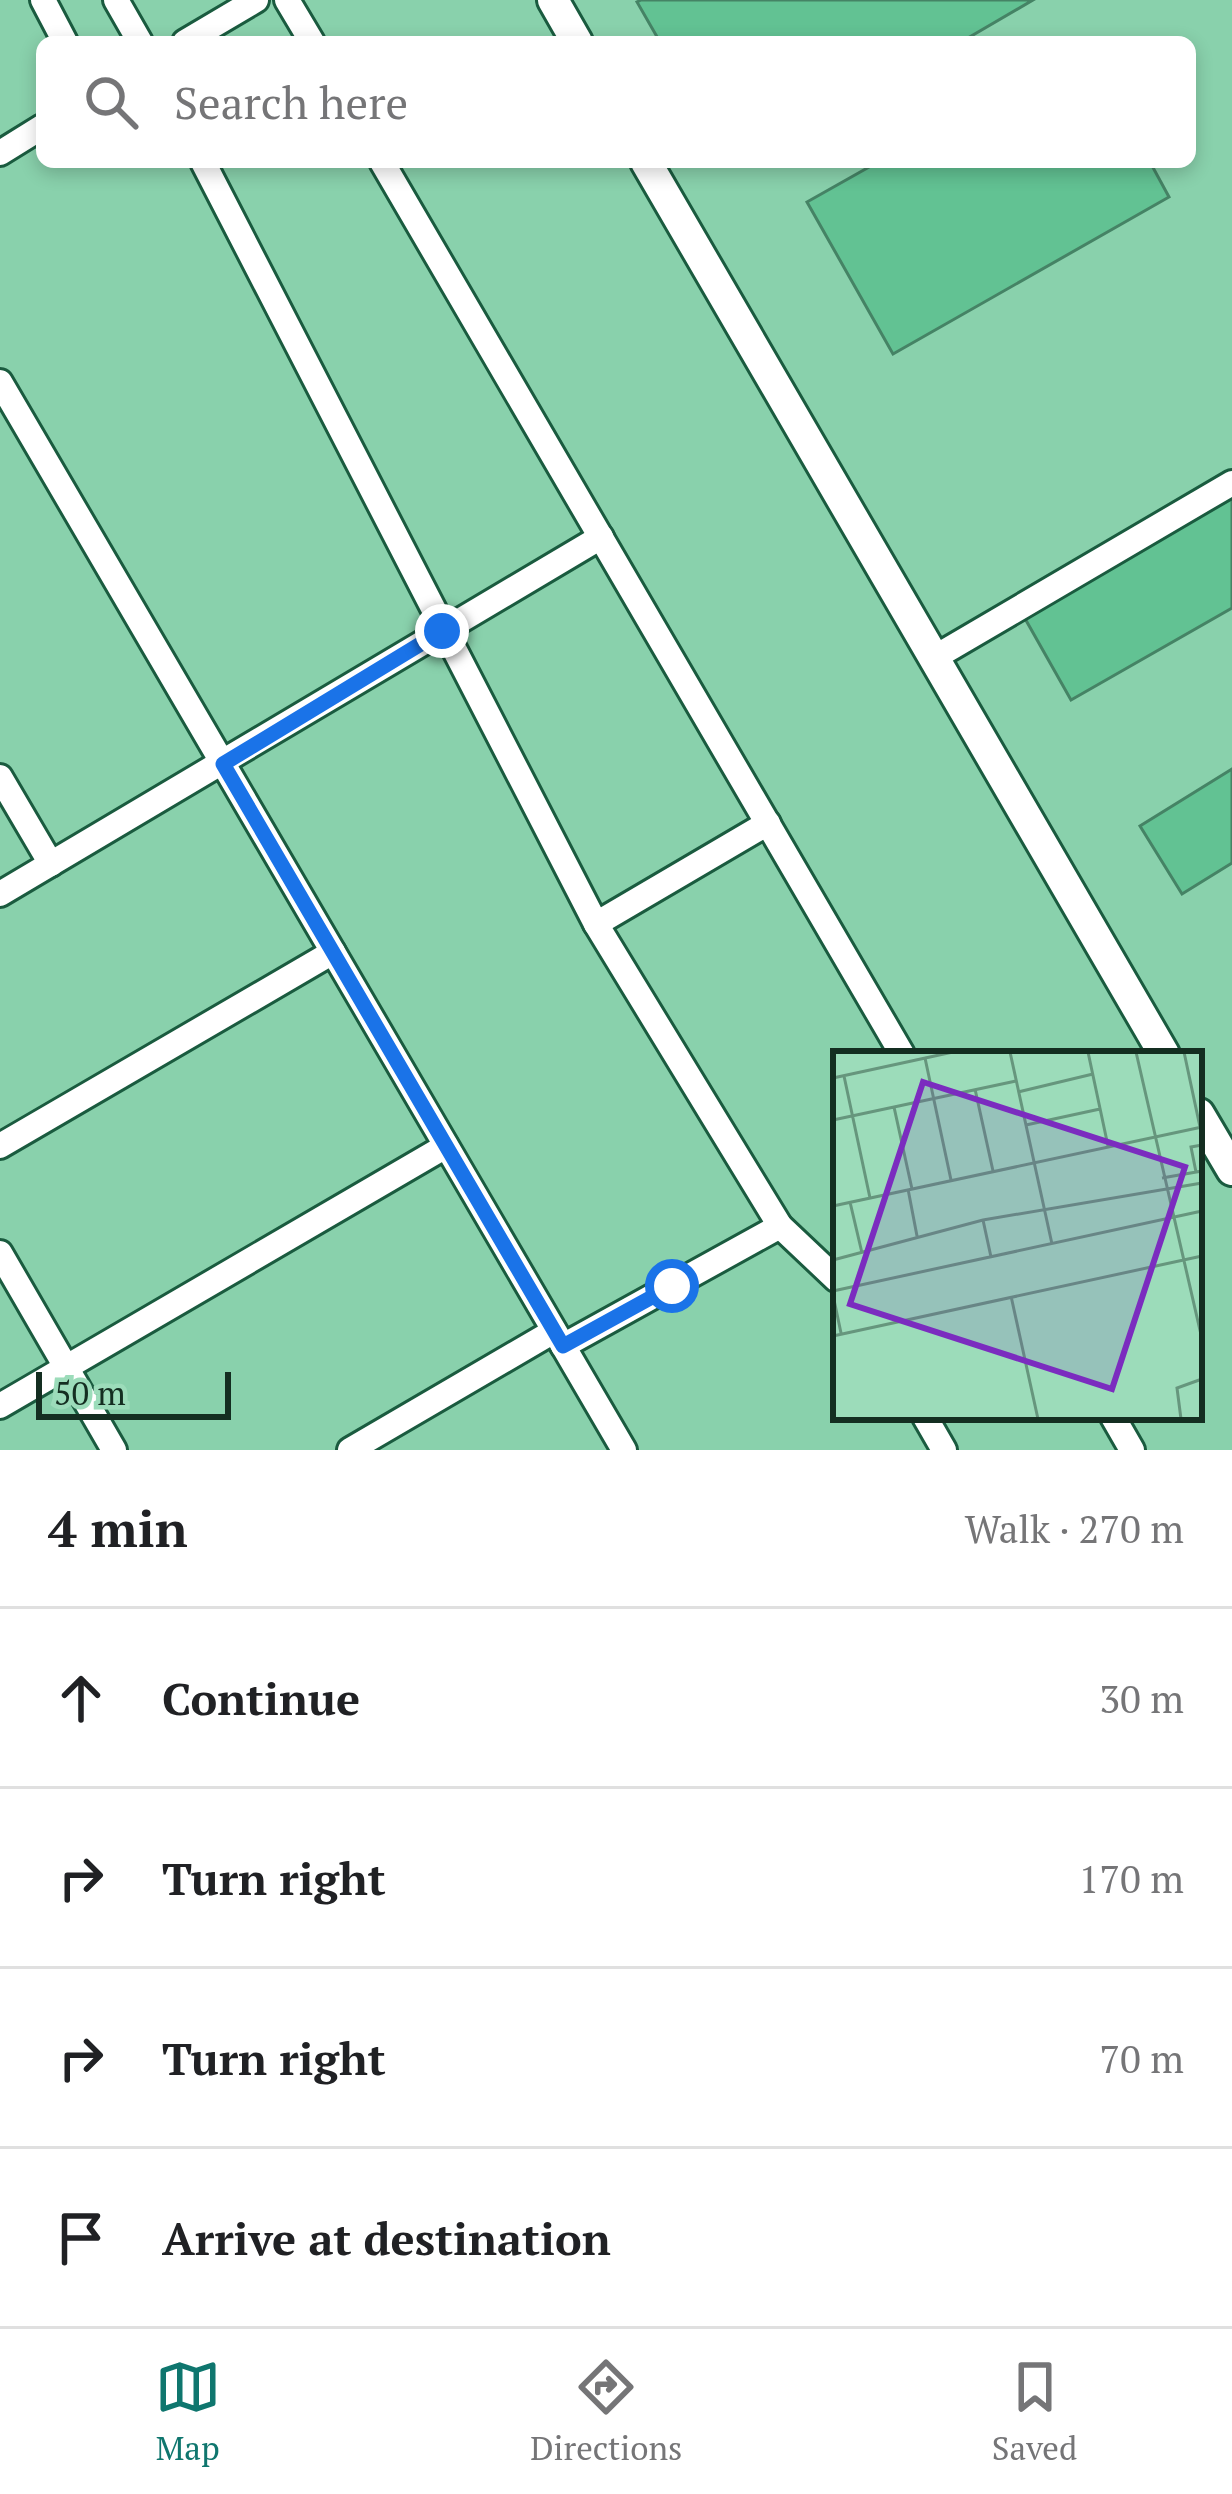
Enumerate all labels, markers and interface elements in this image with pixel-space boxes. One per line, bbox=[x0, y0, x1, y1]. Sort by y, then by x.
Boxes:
search box bbox=[36, 36, 1196, 168]
icon: search bbox=[78, 69, 144, 135]
text: Search here bbox=[174, 72, 408, 132]
route end bbox=[415, 604, 469, 658]
inset map bbox=[833, 1051, 1202, 1420]
route start bbox=[645, 1259, 699, 1313]
scale bar bbox=[36, 1366, 231, 1419]
text: 50 m bbox=[54, 1371, 126, 1414]
text: 4 min bbox=[48, 1494, 188, 1562]
text: Walk · 270 m bbox=[965, 1502, 1184, 1554]
icon: ahead bbox=[48, 1665, 114, 1731]
text: Continue bbox=[162, 1668, 360, 1728]
text: 30 m bbox=[1099, 1672, 1184, 1724]
icon: right bbox=[48, 1845, 114, 1911]
text: Turn right bbox=[162, 1848, 386, 1908]
text: 170 m bbox=[1079, 1852, 1184, 1904]
icon: right bbox=[48, 2025, 114, 2091]
text: Turn right bbox=[162, 2028, 386, 2088]
text: 70 m bbox=[1099, 2032, 1184, 2084]
icon: arrive bbox=[48, 2205, 114, 2271]
text: Arrive at destination bbox=[162, 2208, 611, 2268]
tab: Map bbox=[155, 2354, 221, 2469]
tab: Directions bbox=[530, 2354, 682, 2469]
tab: Saved bbox=[992, 2354, 1077, 2469]

